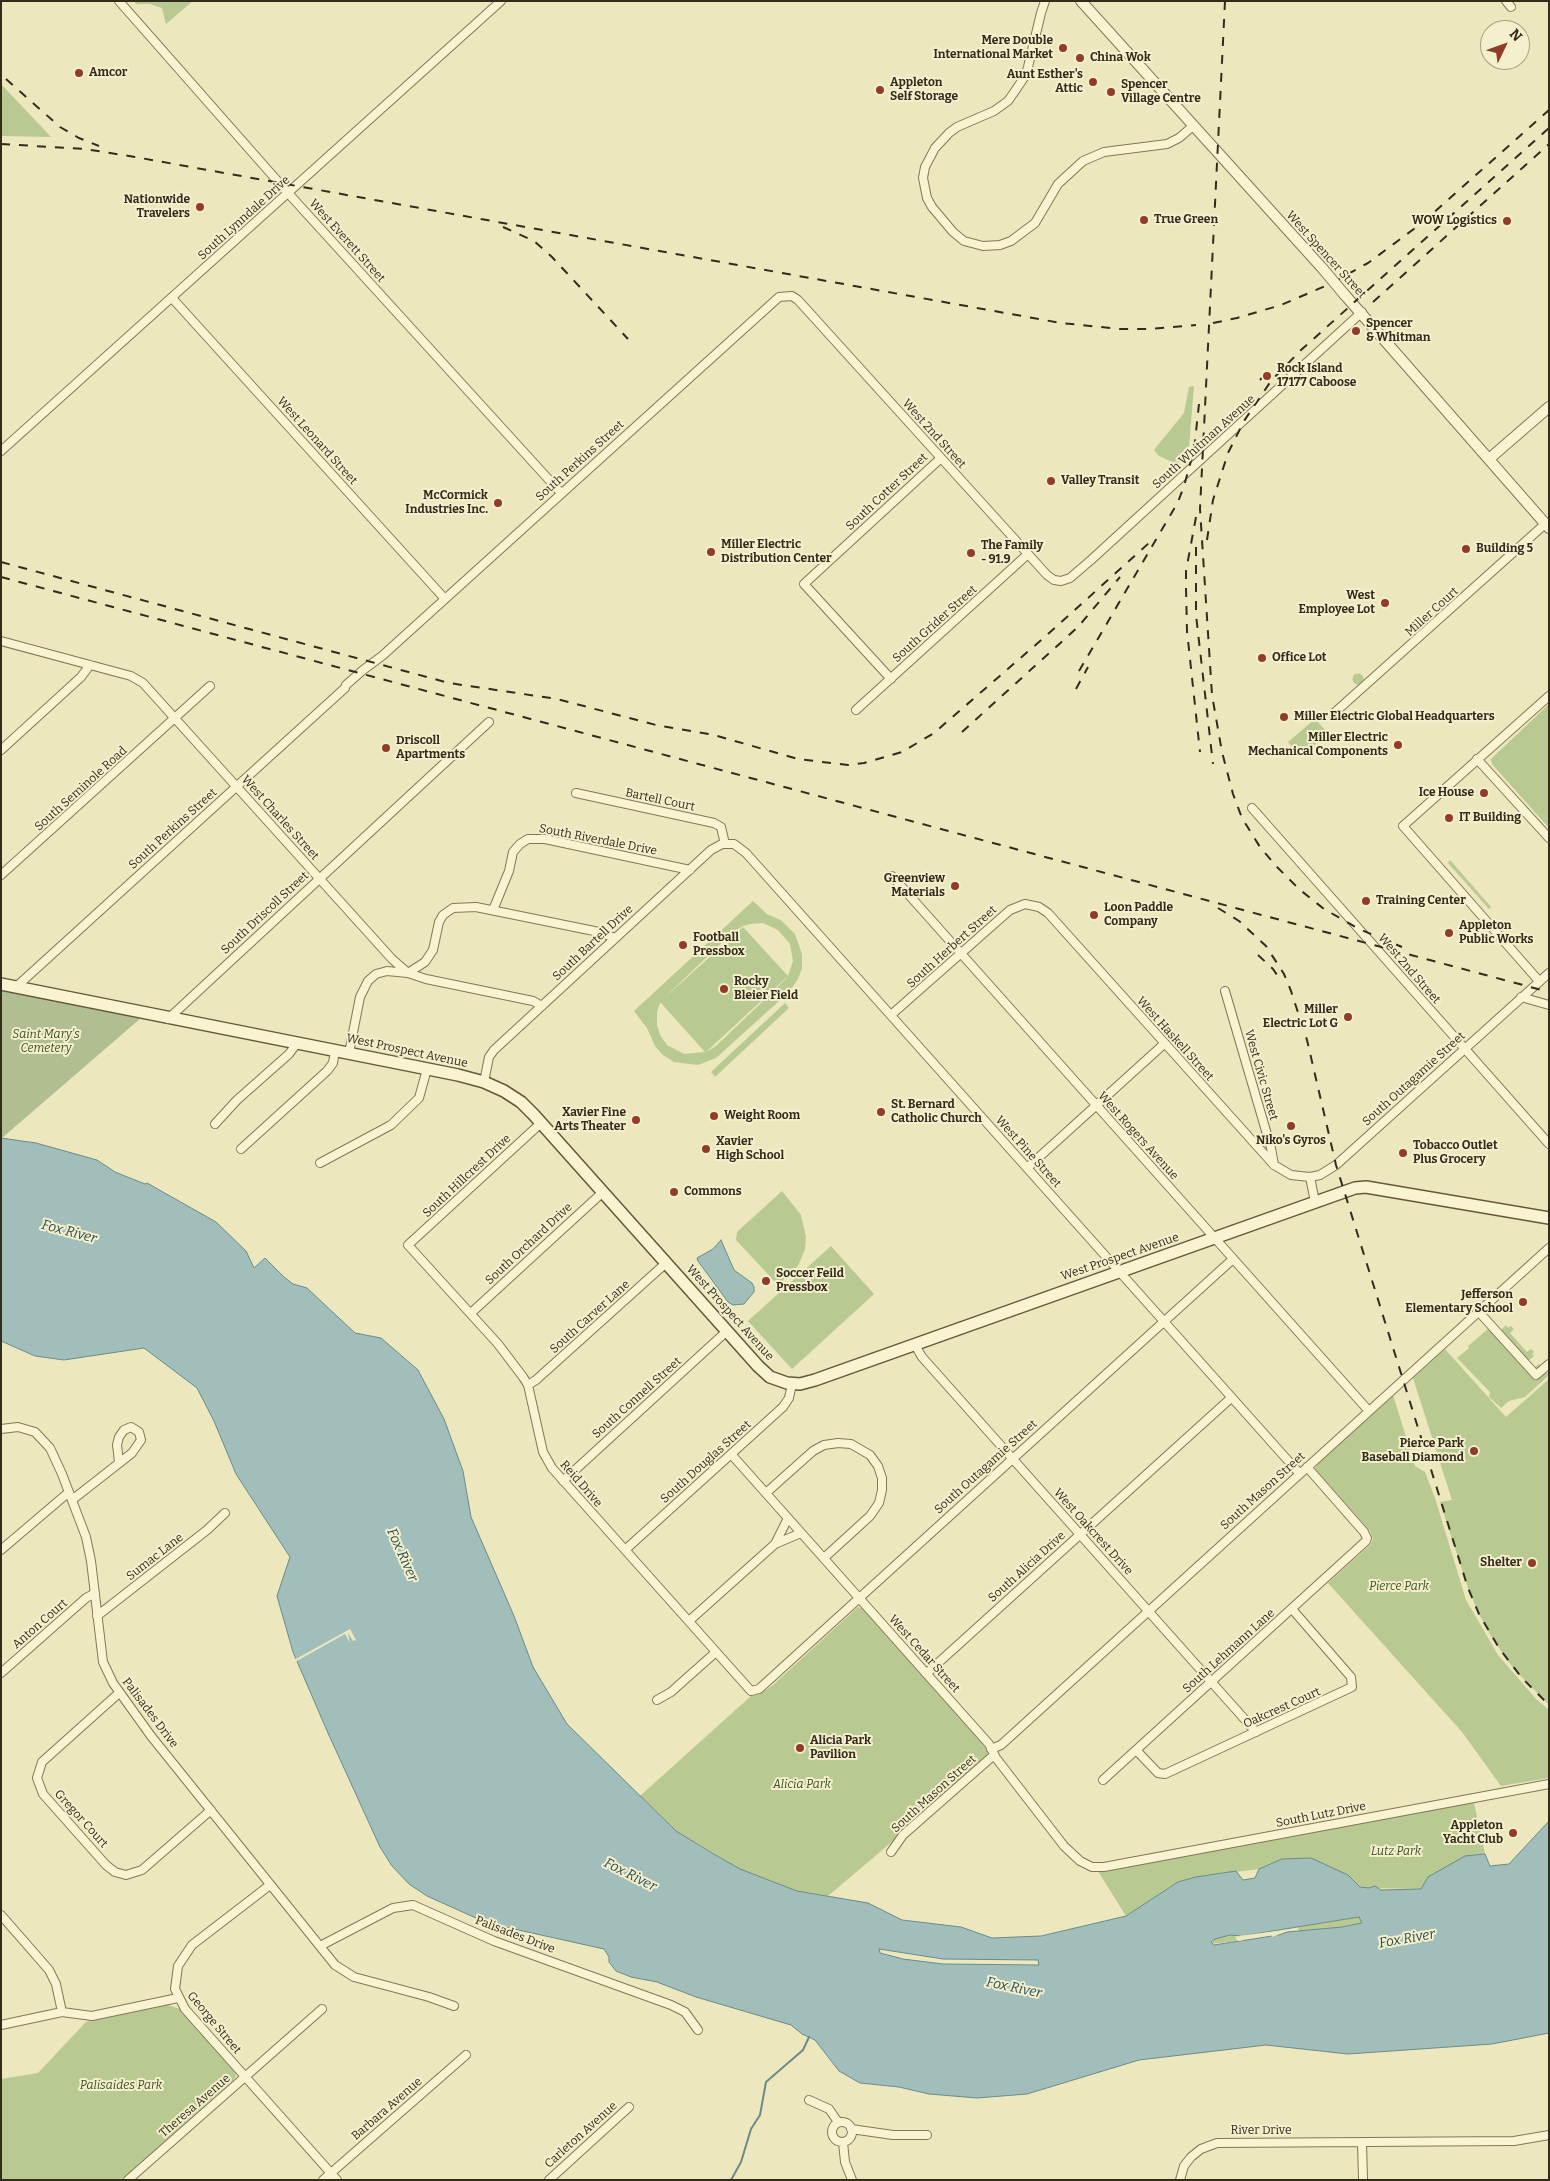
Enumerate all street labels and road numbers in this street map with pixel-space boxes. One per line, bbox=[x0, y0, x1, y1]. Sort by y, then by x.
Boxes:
street label: South Lynndale Drive bbox=[195, 173, 293, 263]
street label: West Everett Street bbox=[306, 197, 388, 285]
street label: West Spencer Street bbox=[1283, 208, 1369, 302]
street label: South Whitman Avenue bbox=[1150, 392, 1258, 492]
street label: West Leonard Street bbox=[274, 394, 360, 488]
street label: West 2nd Street bbox=[899, 396, 969, 472]
street label: South Perkins Street bbox=[533, 418, 627, 504]
street label: South Cotter Street bbox=[843, 450, 931, 534]
street label: South Grider Street bbox=[890, 582, 980, 666]
street label: Miller Court bbox=[1402, 584, 1462, 640]
street label: South Seminole Road bbox=[32, 744, 130, 834]
street label: West Charles Street bbox=[238, 773, 322, 863]
street label: South Perkins Street bbox=[126, 786, 220, 872]
street label: Bartell Court bbox=[624, 786, 696, 814]
street label: South Riverdale Drive bbox=[538, 822, 658, 858]
street label: South Driscoll Street bbox=[218, 869, 312, 957]
street label: South Bartell Drive bbox=[550, 902, 636, 984]
street label: South Herbert Street bbox=[904, 903, 1000, 991]
street label: West 2nd Street bbox=[1375, 931, 1443, 1007]
street label: West Haskell Street bbox=[1133, 994, 1217, 1084]
street label: West Civic Street bbox=[1241, 1028, 1281, 1122]
street label: South Outagamie Street bbox=[1360, 1029, 1468, 1129]
street label: West Prospect Avenue bbox=[345, 1031, 469, 1071]
street label: West Rogers Avenue bbox=[1095, 1089, 1181, 1183]
street label: West Pine Street bbox=[992, 1113, 1064, 1191]
street label: South Hillcrest Drive bbox=[420, 1131, 514, 1221]
street label: South Orchard Drive bbox=[483, 1200, 575, 1288]
street label: West Prospect Avenue bbox=[1059, 1230, 1181, 1284]
street label: West Prospect Avenue bbox=[683, 1262, 777, 1364]
street label: South Carver Lane bbox=[547, 1277, 633, 1357]
street label: South Connell Street bbox=[590, 1354, 684, 1442]
street label: South Outagamie Street bbox=[932, 1417, 1040, 1517]
street label: South Douglas Street bbox=[658, 1418, 754, 1506]
street label: South Mason Street bbox=[1218, 1449, 1308, 1533]
street label: Reid Drive bbox=[557, 1458, 605, 1510]
street label: West Oakcrest Drive bbox=[1050, 1486, 1136, 1578]
street label: South Alicia Drive bbox=[985, 1529, 1069, 1605]
street label: Sumac Lane bbox=[124, 1530, 186, 1584]
street label: Anton Court bbox=[9, 1596, 71, 1652]
street label: South Lehmann Lane bbox=[1180, 1606, 1278, 1696]
street label: West Cedar Street bbox=[885, 1612, 963, 1696]
street label: Palisades Drive bbox=[119, 1675, 181, 1751]
street label: Oakcrest Court bbox=[1241, 1685, 1323, 1731]
street label: South Mason Street bbox=[889, 1752, 979, 1836]
street label: Gregor Court bbox=[51, 1787, 111, 1851]
street label: South Lutz Drive bbox=[1275, 1799, 1367, 1831]
street label: Palisades Drive bbox=[473, 1913, 557, 1957]
street label: George Street bbox=[184, 1989, 244, 2057]
street label: Theresa Avenue bbox=[157, 2071, 233, 2141]
street label: Barbara Avenue bbox=[349, 2074, 425, 2144]
street label: Carleton Avenue bbox=[542, 2099, 620, 2171]
street label: River Drive bbox=[1230, 2124, 1292, 2138]

